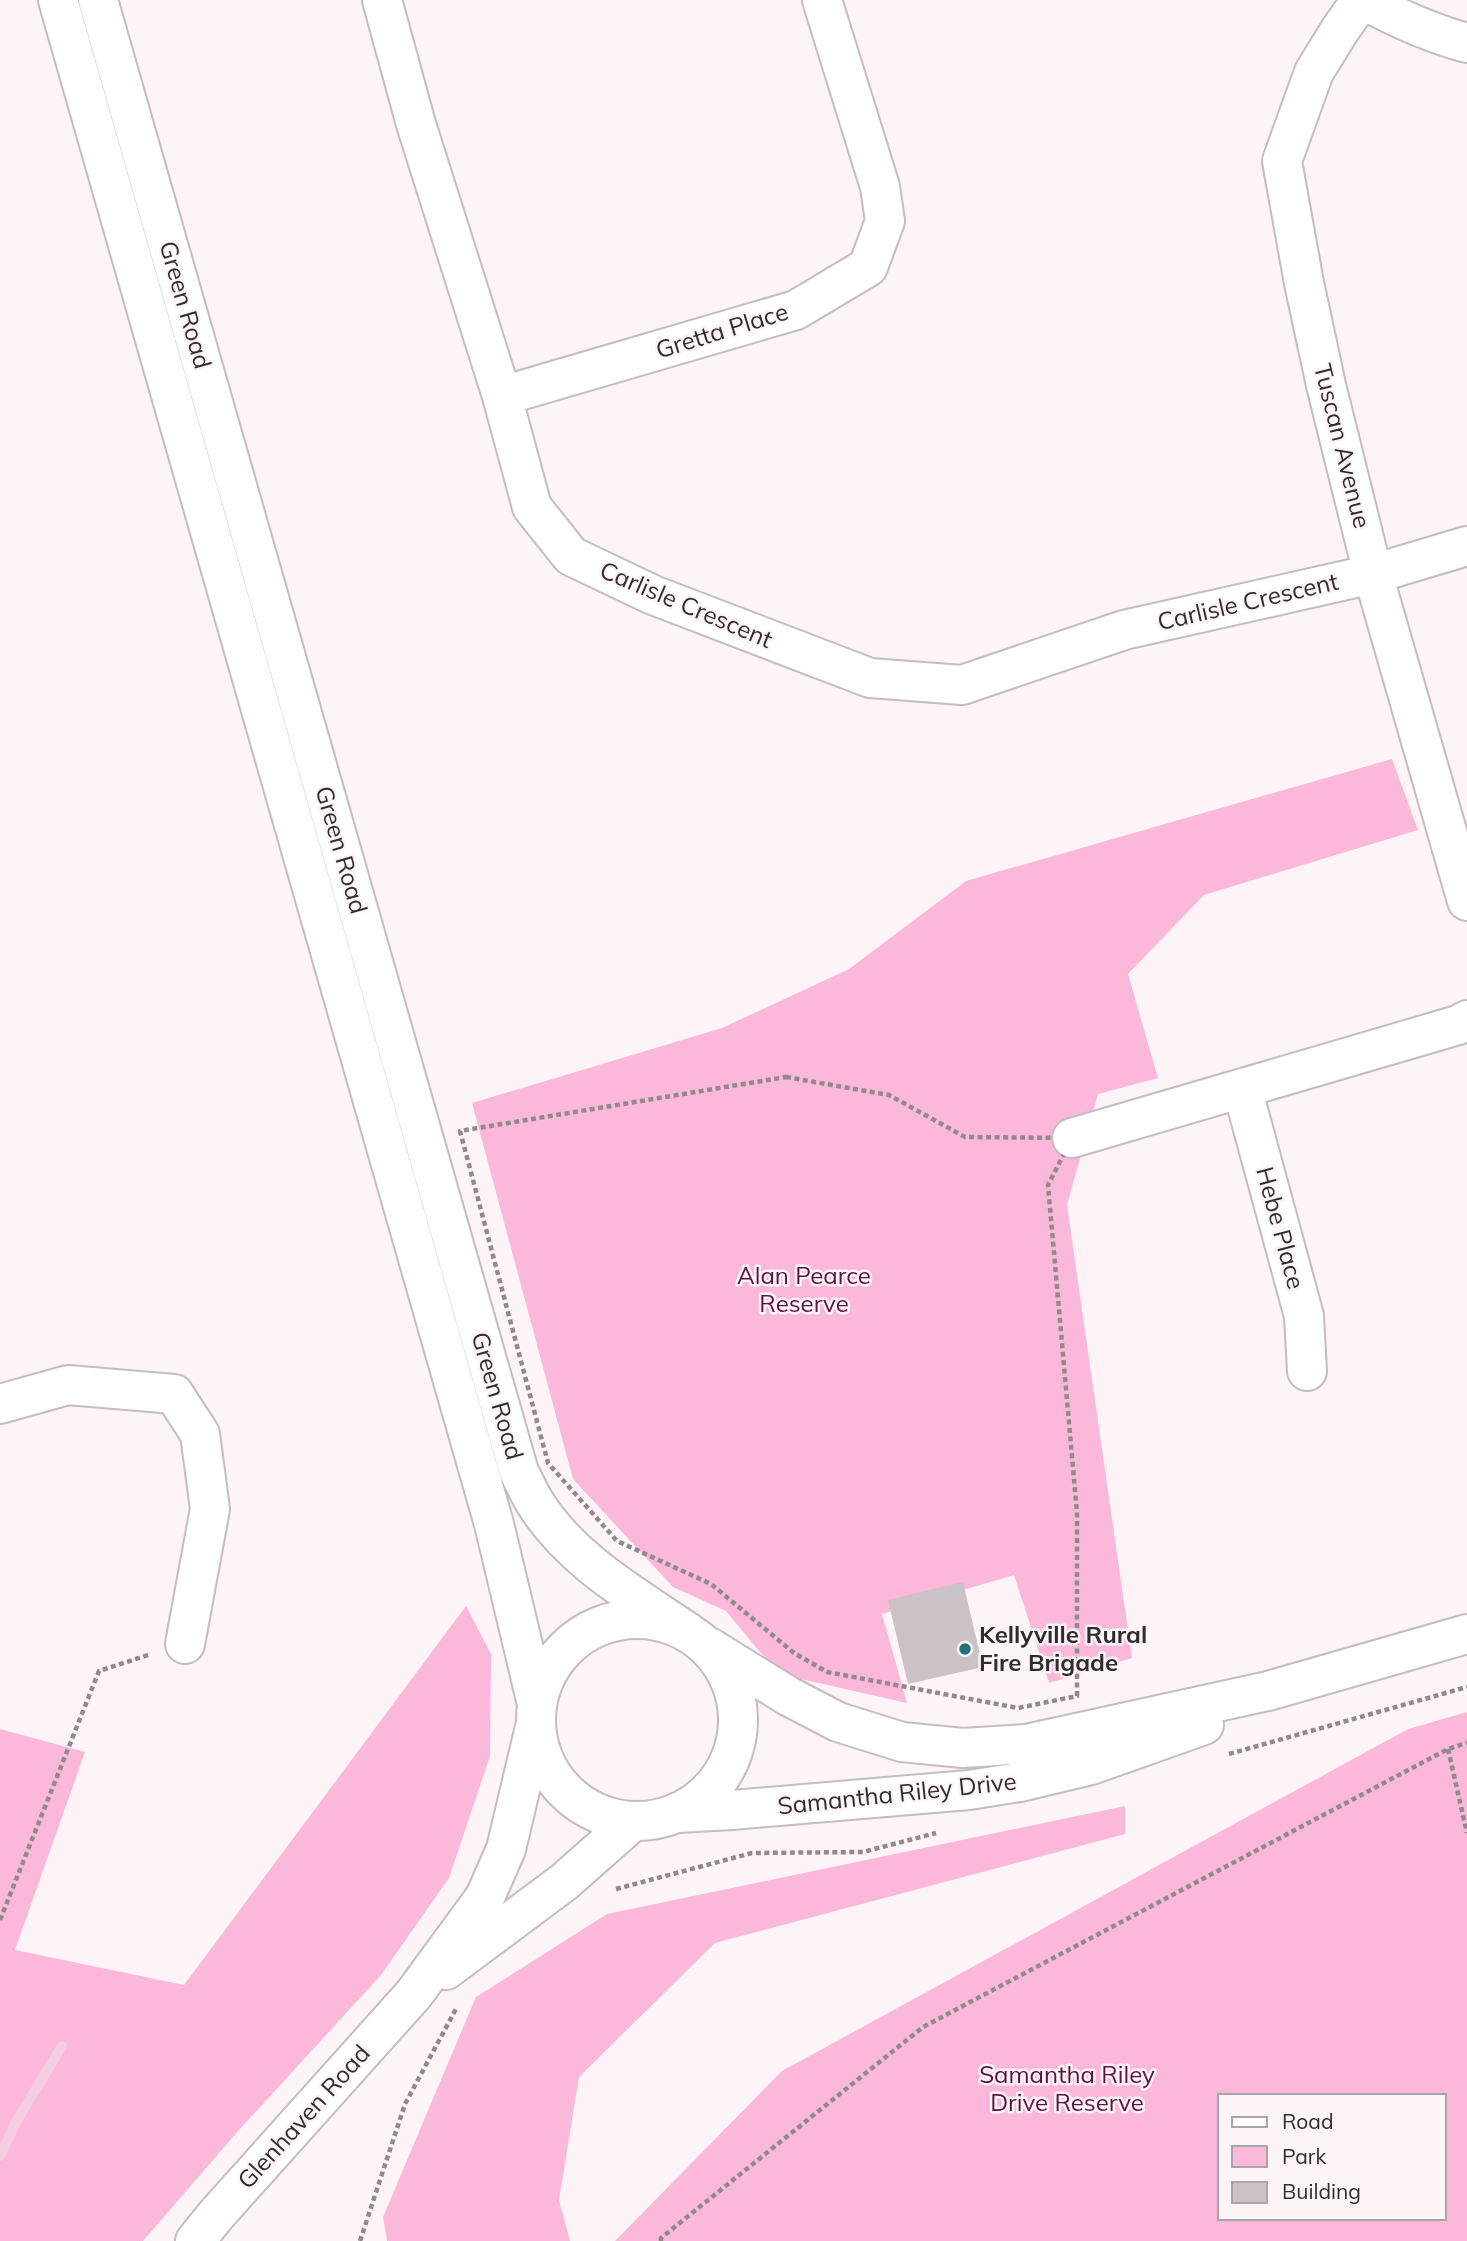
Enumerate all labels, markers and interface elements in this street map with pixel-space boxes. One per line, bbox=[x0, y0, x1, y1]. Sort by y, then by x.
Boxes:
street label: Green Road bbox=[153, 237, 218, 372]
street label: Gretta Place bbox=[652, 296, 791, 364]
street label: Tuscan Avenue bbox=[1308, 360, 1378, 531]
street label: Carlisle Crescent bbox=[596, 554, 777, 654]
street label: Carlisle Crescent bbox=[1154, 566, 1341, 636]
street label: Green Road bbox=[309, 782, 374, 917]
street label: Hebe Place bbox=[1250, 1163, 1312, 1292]
park label: Alan Pearce Reserve bbox=[737, 1260, 871, 1318]
street label: Green Road bbox=[465, 1328, 530, 1463]
place label: Kellyville Rural Fire Brigade bbox=[979, 1619, 1147, 1677]
marker: Kellyville Rural Fire Brigade bbox=[957, 1641, 973, 1657]
street label: Samantha Riley Drive bbox=[776, 1766, 1018, 1820]
street label: Glenhaven Road bbox=[231, 2038, 376, 2195]
park label: Samantha Riley Drive Reserve bbox=[979, 2059, 1155, 2117]
legend bbox=[1218, 2094, 1446, 2220]
text: Road bbox=[1282, 2108, 1333, 2134]
text: Park bbox=[1282, 2143, 1326, 2169]
text: Building bbox=[1282, 2178, 1361, 2204]

